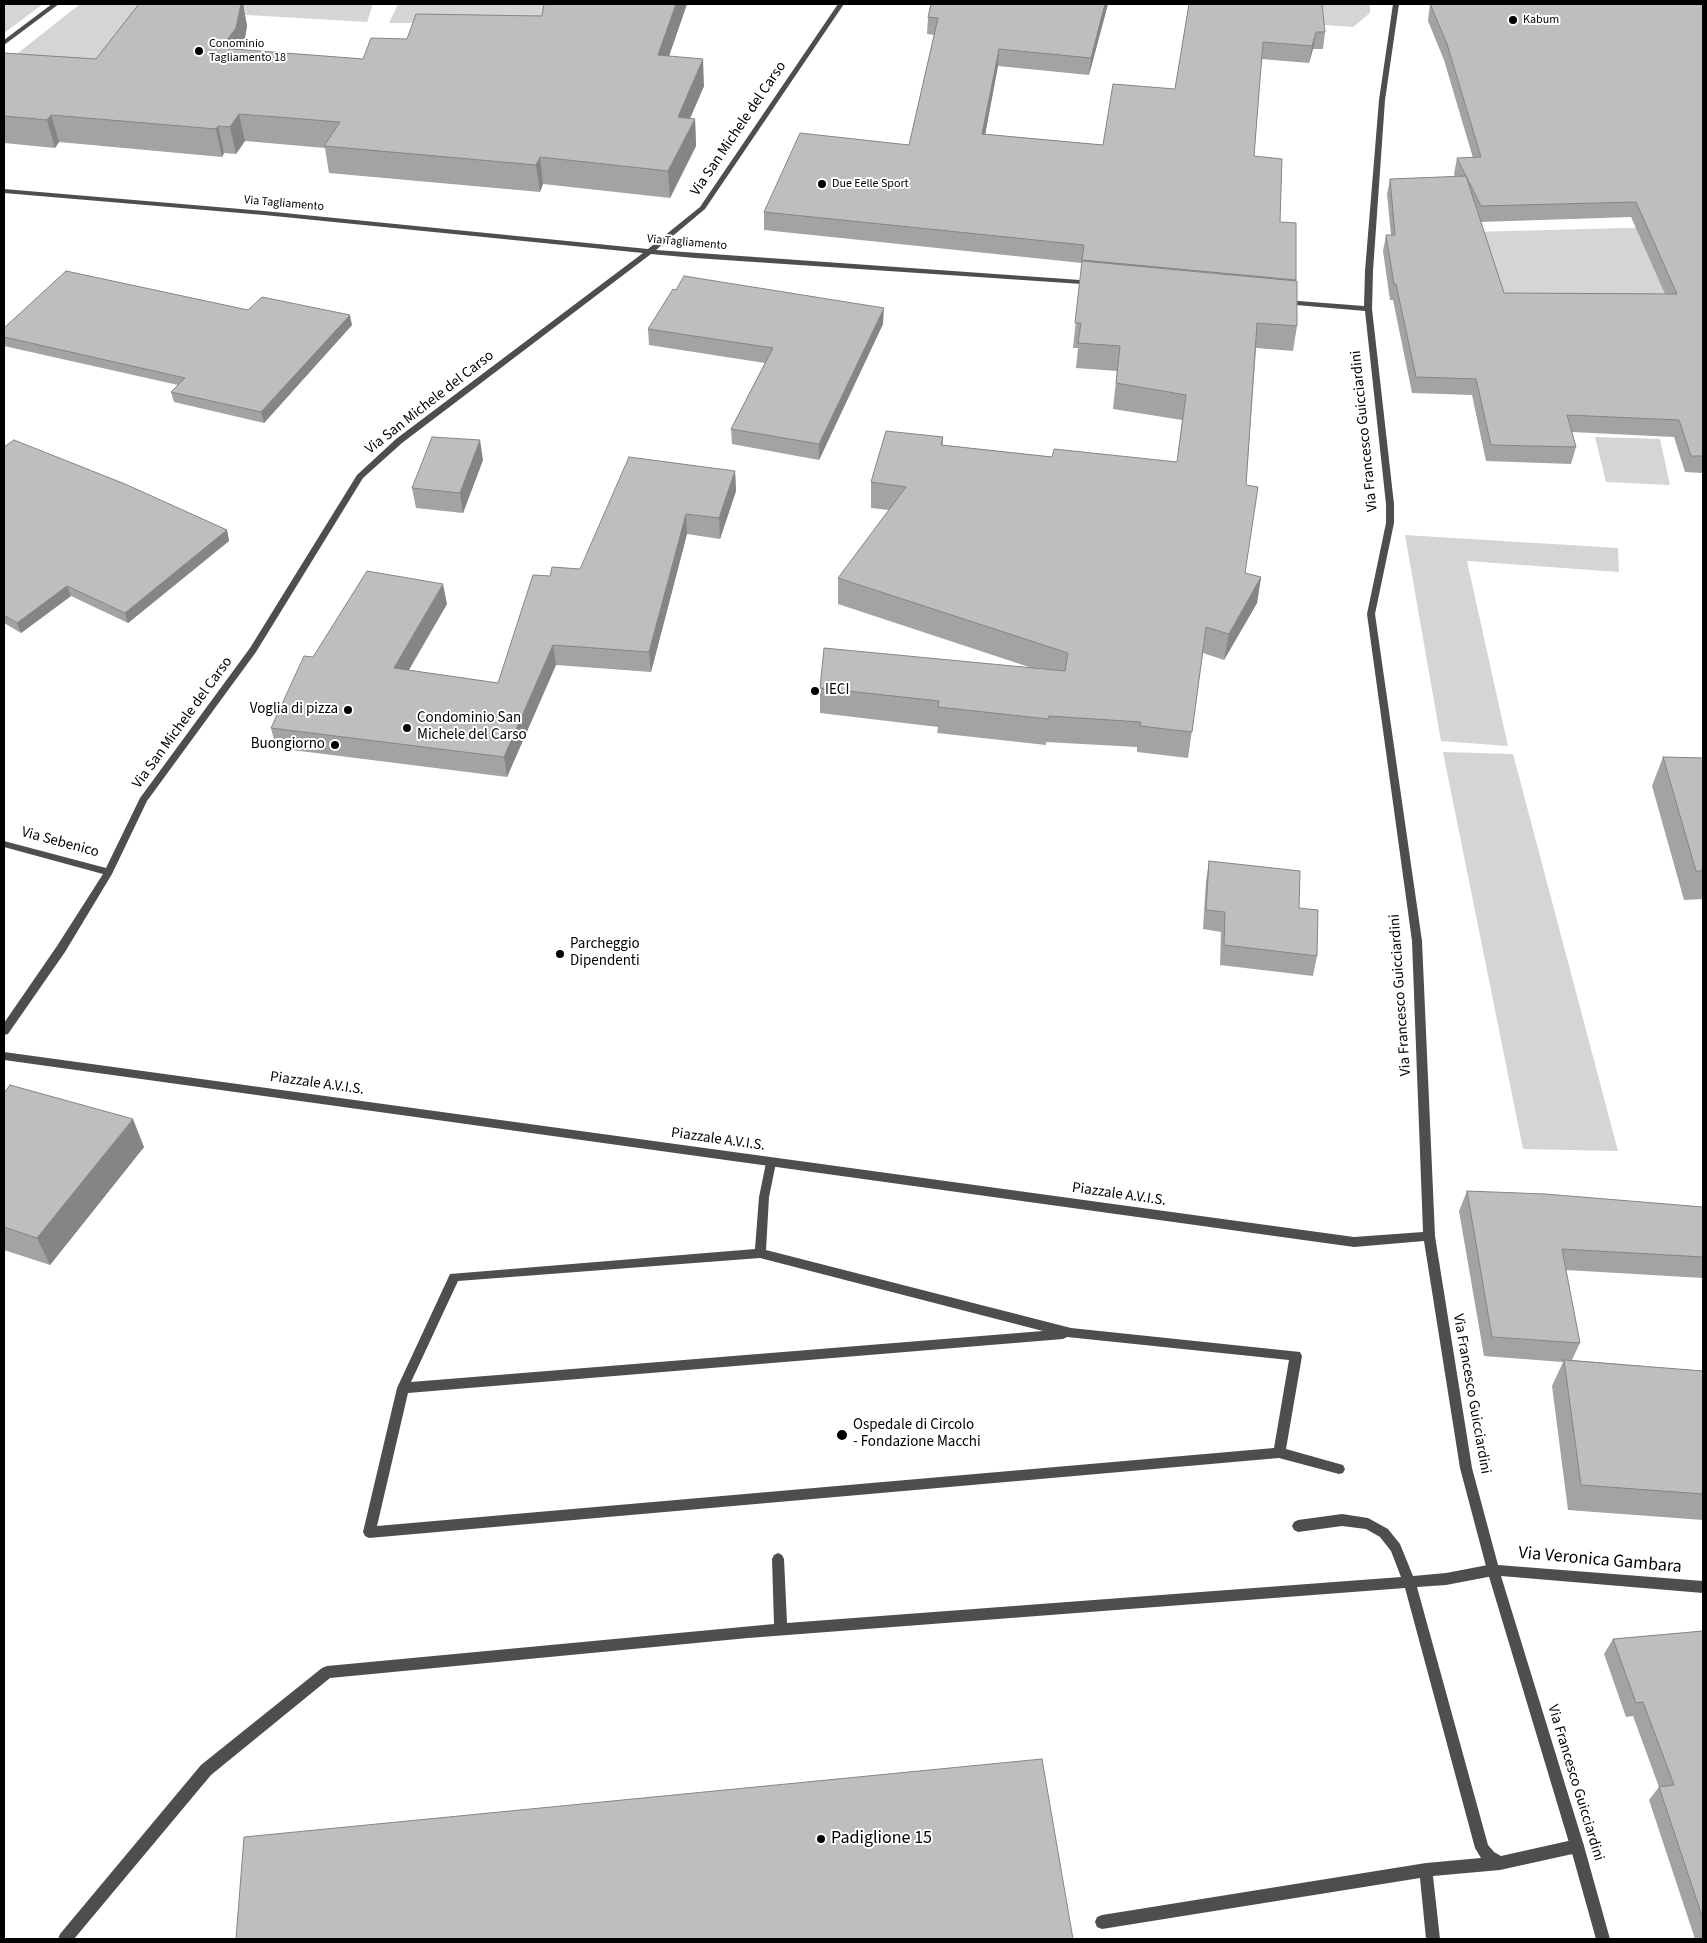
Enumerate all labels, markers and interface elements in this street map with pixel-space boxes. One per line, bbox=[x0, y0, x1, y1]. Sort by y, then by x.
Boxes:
place label: Kabum bbox=[1523, 13, 1559, 27]
marker: Kabum bbox=[1507, 14, 1519, 26]
place label: Conominio Tagliamento 18 bbox=[209, 37, 286, 65]
marker: Conominio Tagliamento 18 bbox=[193, 45, 205, 57]
street label: Via San Michele del Carso bbox=[687, 58, 791, 200]
place label: Due Eelle Sport bbox=[832, 177, 909, 191]
marker: Due Eelle Sport bbox=[816, 178, 828, 190]
street label: Via Tagliamento bbox=[243, 193, 325, 215]
street label: Via Tagliamento bbox=[646, 232, 728, 254]
street label: Via San Michele del Carso bbox=[362, 347, 498, 459]
street label: Via Francesco Guicciardini bbox=[1348, 349, 1382, 513]
street label: Via San Michele del Carso bbox=[129, 654, 237, 792]
place label: IECI bbox=[825, 682, 849, 700]
marker: IECI bbox=[809, 685, 821, 697]
place label: Voglia di pizza bbox=[250, 701, 338, 719]
marker: Voglia di pizza bbox=[342, 704, 354, 716]
place label: Condominio San Michele del Carso bbox=[417, 710, 527, 745]
marker: Condominio San Michele del Carso bbox=[401, 722, 413, 734]
place label: Buongiorno bbox=[251, 736, 325, 754]
marker: Buongiorno bbox=[329, 739, 341, 751]
street label: Via Sebenico bbox=[19, 824, 101, 862]
street label: Via Francesco Guicciardini bbox=[1386, 913, 1416, 1077]
place label: Parcheggio Dipendenti bbox=[570, 936, 640, 971]
marker: Parcheggio Dipendenti bbox=[554, 948, 566, 960]
street label: Piazzale A.V.I.S. bbox=[269, 1068, 365, 1100]
street label: Piazzale A.V.I.S. bbox=[670, 1124, 766, 1156]
street label: Piazzale A.V.I.S. bbox=[1071, 1179, 1167, 1211]
street label: Via Francesco Guicciardini bbox=[1448, 1313, 1494, 1475]
place label: Ospedale di Circolo - Fondazione Macchi bbox=[853, 1417, 981, 1452]
marker: Ospedale di Circolo - Fondazione Macchi bbox=[835, 1428, 849, 1442]
street label: Via Veronica Gambara bbox=[1517, 1543, 1683, 1579]
street label: Via Francesco Guicciardini bbox=[1543, 1703, 1607, 1863]
place label: Padiglione 15 bbox=[831, 1828, 932, 1850]
marker: Padiglione 15 bbox=[815, 1833, 827, 1845]

